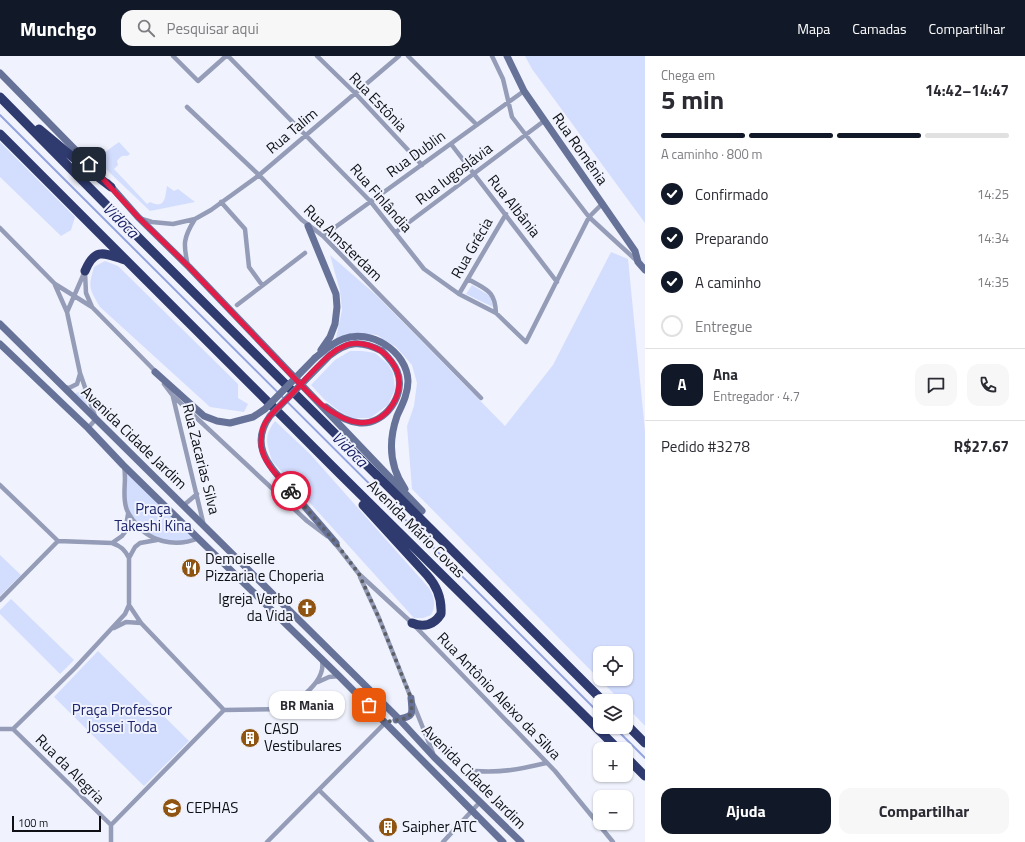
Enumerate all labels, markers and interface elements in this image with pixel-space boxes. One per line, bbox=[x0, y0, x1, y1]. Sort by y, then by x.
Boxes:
search box bbox=[121, 10, 401, 46]
text: Munchgo bbox=[20, 14, 97, 43]
icon: search bbox=[135, 17, 157, 39]
text: Pesquisar aqui bbox=[167, 17, 259, 40]
text: Mapa bbox=[797, 18, 830, 39]
text: Camadas bbox=[852, 18, 907, 39]
text: Compartilhar bbox=[929, 18, 1005, 39]
text: Chega em bbox=[661, 65, 715, 85]
street label: Rua Estônia bbox=[344, 67, 413, 137]
text: 14:42–14:47 bbox=[925, 79, 1009, 102]
text: 5 min bbox=[661, 80, 724, 119]
street label: Rua Talim bbox=[261, 102, 323, 159]
street label: Rua Romênia bbox=[547, 108, 614, 190]
street label: Rua Dublin bbox=[381, 124, 450, 183]
street label: Rua Iugoslávia bbox=[410, 137, 497, 210]
text: A caminho · 800 m bbox=[661, 144, 762, 164]
pin bbox=[72, 147, 106, 181]
icon: home bbox=[78, 153, 100, 175]
street label: Rua Finlândia bbox=[345, 158, 418, 238]
street label: Rua Albânia bbox=[482, 169, 547, 243]
icon: check bbox=[661, 183, 683, 205]
text: Confirmado bbox=[695, 183, 768, 206]
text: 14:25 bbox=[977, 184, 1009, 204]
water label: Vidoca bbox=[98, 197, 145, 244]
street label: Rua Amsterdam bbox=[299, 199, 388, 286]
street label: Rua Grécia bbox=[445, 212, 499, 283]
icon: check bbox=[661, 227, 683, 249]
text: Preparando bbox=[695, 227, 769, 250]
text: 14:34 bbox=[977, 228, 1009, 248]
icon: check bbox=[661, 271, 683, 293]
text: A caminho bbox=[695, 271, 761, 294]
text: 14:35 bbox=[977, 272, 1009, 292]
text: Entregue bbox=[695, 315, 752, 338]
text: Ana bbox=[713, 363, 738, 386]
button: chat bbox=[915, 364, 957, 406]
button: phone bbox=[967, 364, 1009, 406]
text: A bbox=[677, 373, 687, 396]
street label: Avenida Cidade Jardim bbox=[76, 381, 193, 494]
text: Entregador · 4.7 bbox=[713, 386, 800, 406]
street label: Rua Zacarias Silva bbox=[177, 401, 226, 517]
water label: Vidoca bbox=[327, 426, 374, 473]
text: Pedido #3278 bbox=[661, 435, 750, 458]
text: R$27.67 bbox=[954, 435, 1009, 458]
courier bbox=[271, 471, 311, 511]
street label: Avenida Mário Covas bbox=[362, 474, 471, 583]
icon: bike bbox=[280, 480, 302, 502]
park label: Praça Takeshi Kina bbox=[114, 497, 192, 537]
place label: Demoiselle Pizzaria e Choperia bbox=[205, 547, 325, 587]
restaurant icon: Demoiselle Pizzaria e Choperia bbox=[180, 557, 202, 579]
place label: Igreja Verbo da Vida bbox=[218, 587, 293, 627]
church icon: Igreja Verbo da Vida bbox=[296, 597, 318, 619]
street label: Rua Antônio Aleixo da Silva bbox=[432, 627, 567, 765]
map controls bbox=[593, 646, 633, 830]
button: locate bbox=[593, 646, 633, 686]
pin bbox=[352, 688, 386, 722]
callout: BR Mania bbox=[269, 691, 345, 719]
icon: bag bbox=[358, 694, 380, 716]
button: layers bbox=[593, 694, 633, 734]
text: BR Mania bbox=[280, 695, 334, 715]
park label: Praça Professor Jossei Toda bbox=[72, 698, 172, 738]
place label: CASD Vestibulares bbox=[264, 717, 342, 757]
street label: Avenida Cidade Jardim bbox=[417, 719, 532, 834]
building icon: CASD Vestibulares bbox=[239, 727, 261, 749]
street label: Rua da Alegria bbox=[30, 729, 111, 809]
button: + bbox=[593, 742, 633, 782]
button: Ajuda bbox=[661, 788, 831, 834]
button: Compartilhar bbox=[839, 788, 1009, 834]
button: − bbox=[593, 790, 633, 830]
place label: CEPHAS bbox=[186, 796, 238, 819]
school or university icon: CEPHAS bbox=[161, 797, 183, 819]
scale bar bbox=[12, 814, 101, 833]
text: 100 m bbox=[18, 815, 48, 831]
place label: Saipher ATC bbox=[402, 815, 477, 838]
building icon: Saipher ATC bbox=[377, 816, 399, 838]

